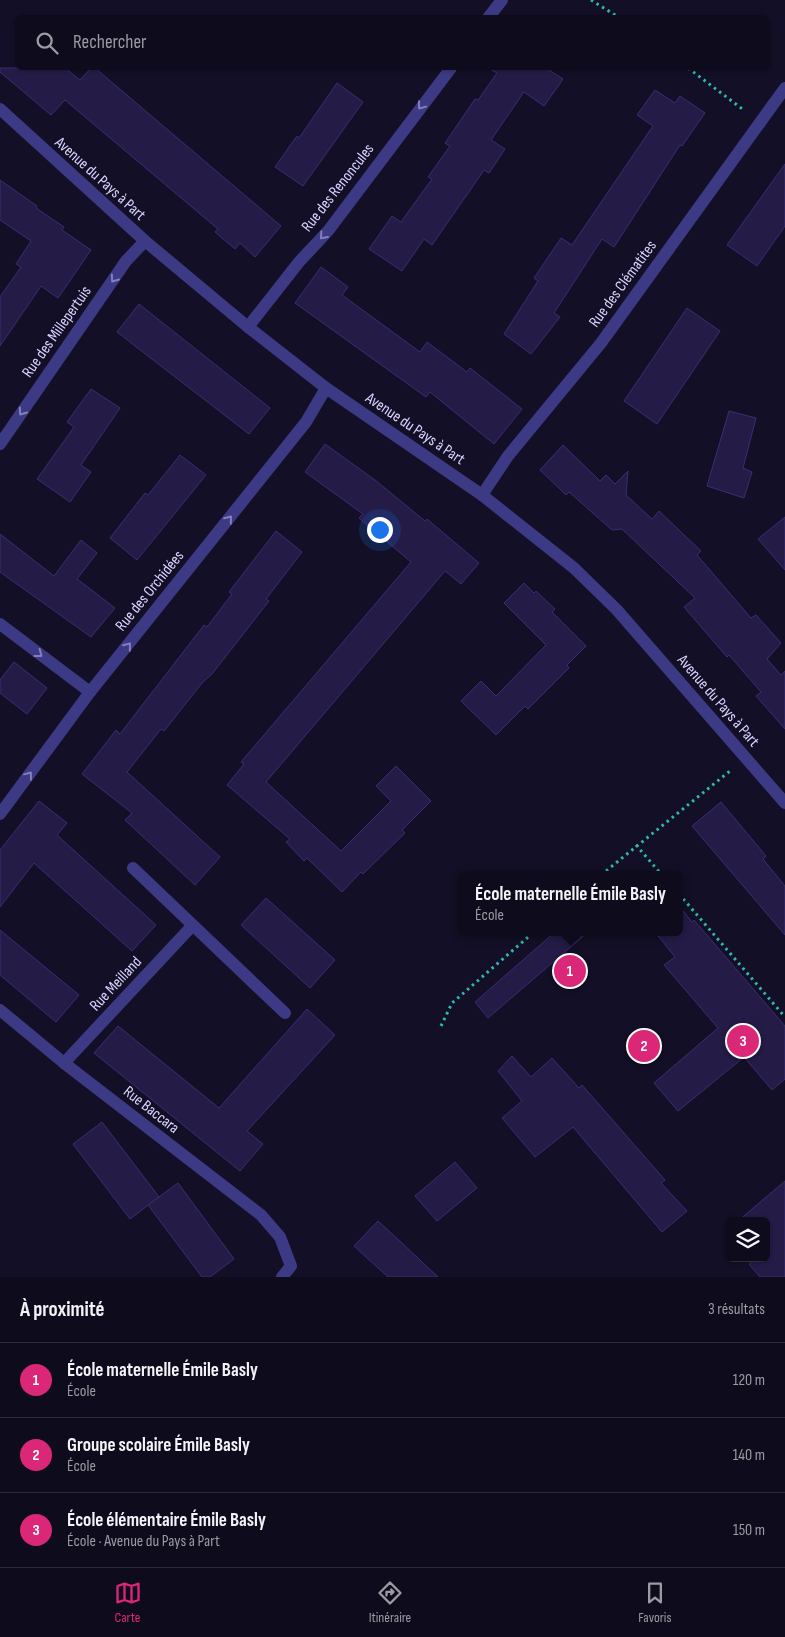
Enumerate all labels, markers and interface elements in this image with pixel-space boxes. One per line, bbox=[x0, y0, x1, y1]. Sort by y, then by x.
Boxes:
search box bbox=[15, 15, 770, 70]
icon: search bbox=[33, 29, 61, 57]
text: Rechercher bbox=[73, 31, 147, 54]
one-way arrow bbox=[419, 100, 427, 109]
street label: Avenue du Pays à Part bbox=[50, 133, 149, 225]
street label: Rue des Renoncules bbox=[298, 140, 378, 236]
one-way arrow bbox=[320, 230, 329, 239]
street label: Rue des Clématites bbox=[585, 237, 661, 331]
one-way arrow bbox=[111, 273, 120, 282]
street label: Rue des Millepertuis bbox=[18, 282, 96, 381]
street label: Avenue du Pays à Part bbox=[361, 388, 468, 469]
one-way arrow bbox=[18, 407, 28, 416]
one-way arrow bbox=[223, 516, 231, 525]
your location bbox=[367, 517, 393, 543]
street label: Rue des Orchidées bbox=[112, 547, 188, 635]
one-way arrow bbox=[122, 643, 130, 652]
one-way arrow bbox=[33, 648, 42, 656]
street label: Avenue du Pays à Part bbox=[672, 650, 763, 751]
one-way arrow bbox=[23, 771, 32, 781]
popup bbox=[458, 871, 683, 936]
text: École maternelle Émile Basly bbox=[475, 883, 666, 906]
text: École bbox=[475, 906, 504, 925]
pin: 1 bbox=[554, 952, 586, 990]
street label: Rue Meilland bbox=[86, 953, 146, 1015]
pin: 3 bbox=[727, 1022, 759, 1060]
pin: 2 bbox=[628, 1027, 660, 1065]
street label: Rue Baccara bbox=[119, 1082, 183, 1138]
map controls bbox=[725, 1217, 770, 1262]
button: layers bbox=[725, 1217, 770, 1262]
text: À proximité bbox=[20, 1297, 105, 1322]
text: 3 résultats bbox=[708, 1300, 765, 1319]
text: École maternelle Émile Basly bbox=[67, 1359, 258, 1382]
text: 1 bbox=[33, 1371, 39, 1390]
text: 120 m bbox=[733, 1371, 765, 1390]
text: École bbox=[67, 1382, 96, 1401]
text: Groupe scolaire Émile Basly bbox=[67, 1434, 250, 1457]
text: 2 bbox=[32, 1446, 40, 1465]
text: 140 m bbox=[733, 1446, 765, 1465]
text: École bbox=[67, 1457, 96, 1476]
text: École élémentaire Émile Basly bbox=[67, 1509, 266, 1532]
text: 3 bbox=[32, 1521, 40, 1540]
text: 150 m bbox=[733, 1521, 765, 1540]
text: École · Avenue du Pays à Part bbox=[67, 1532, 220, 1551]
tab: Carte bbox=[114, 1579, 142, 1626]
tab: Itinéraire bbox=[369, 1579, 411, 1626]
tab: Favoris bbox=[638, 1579, 671, 1626]

